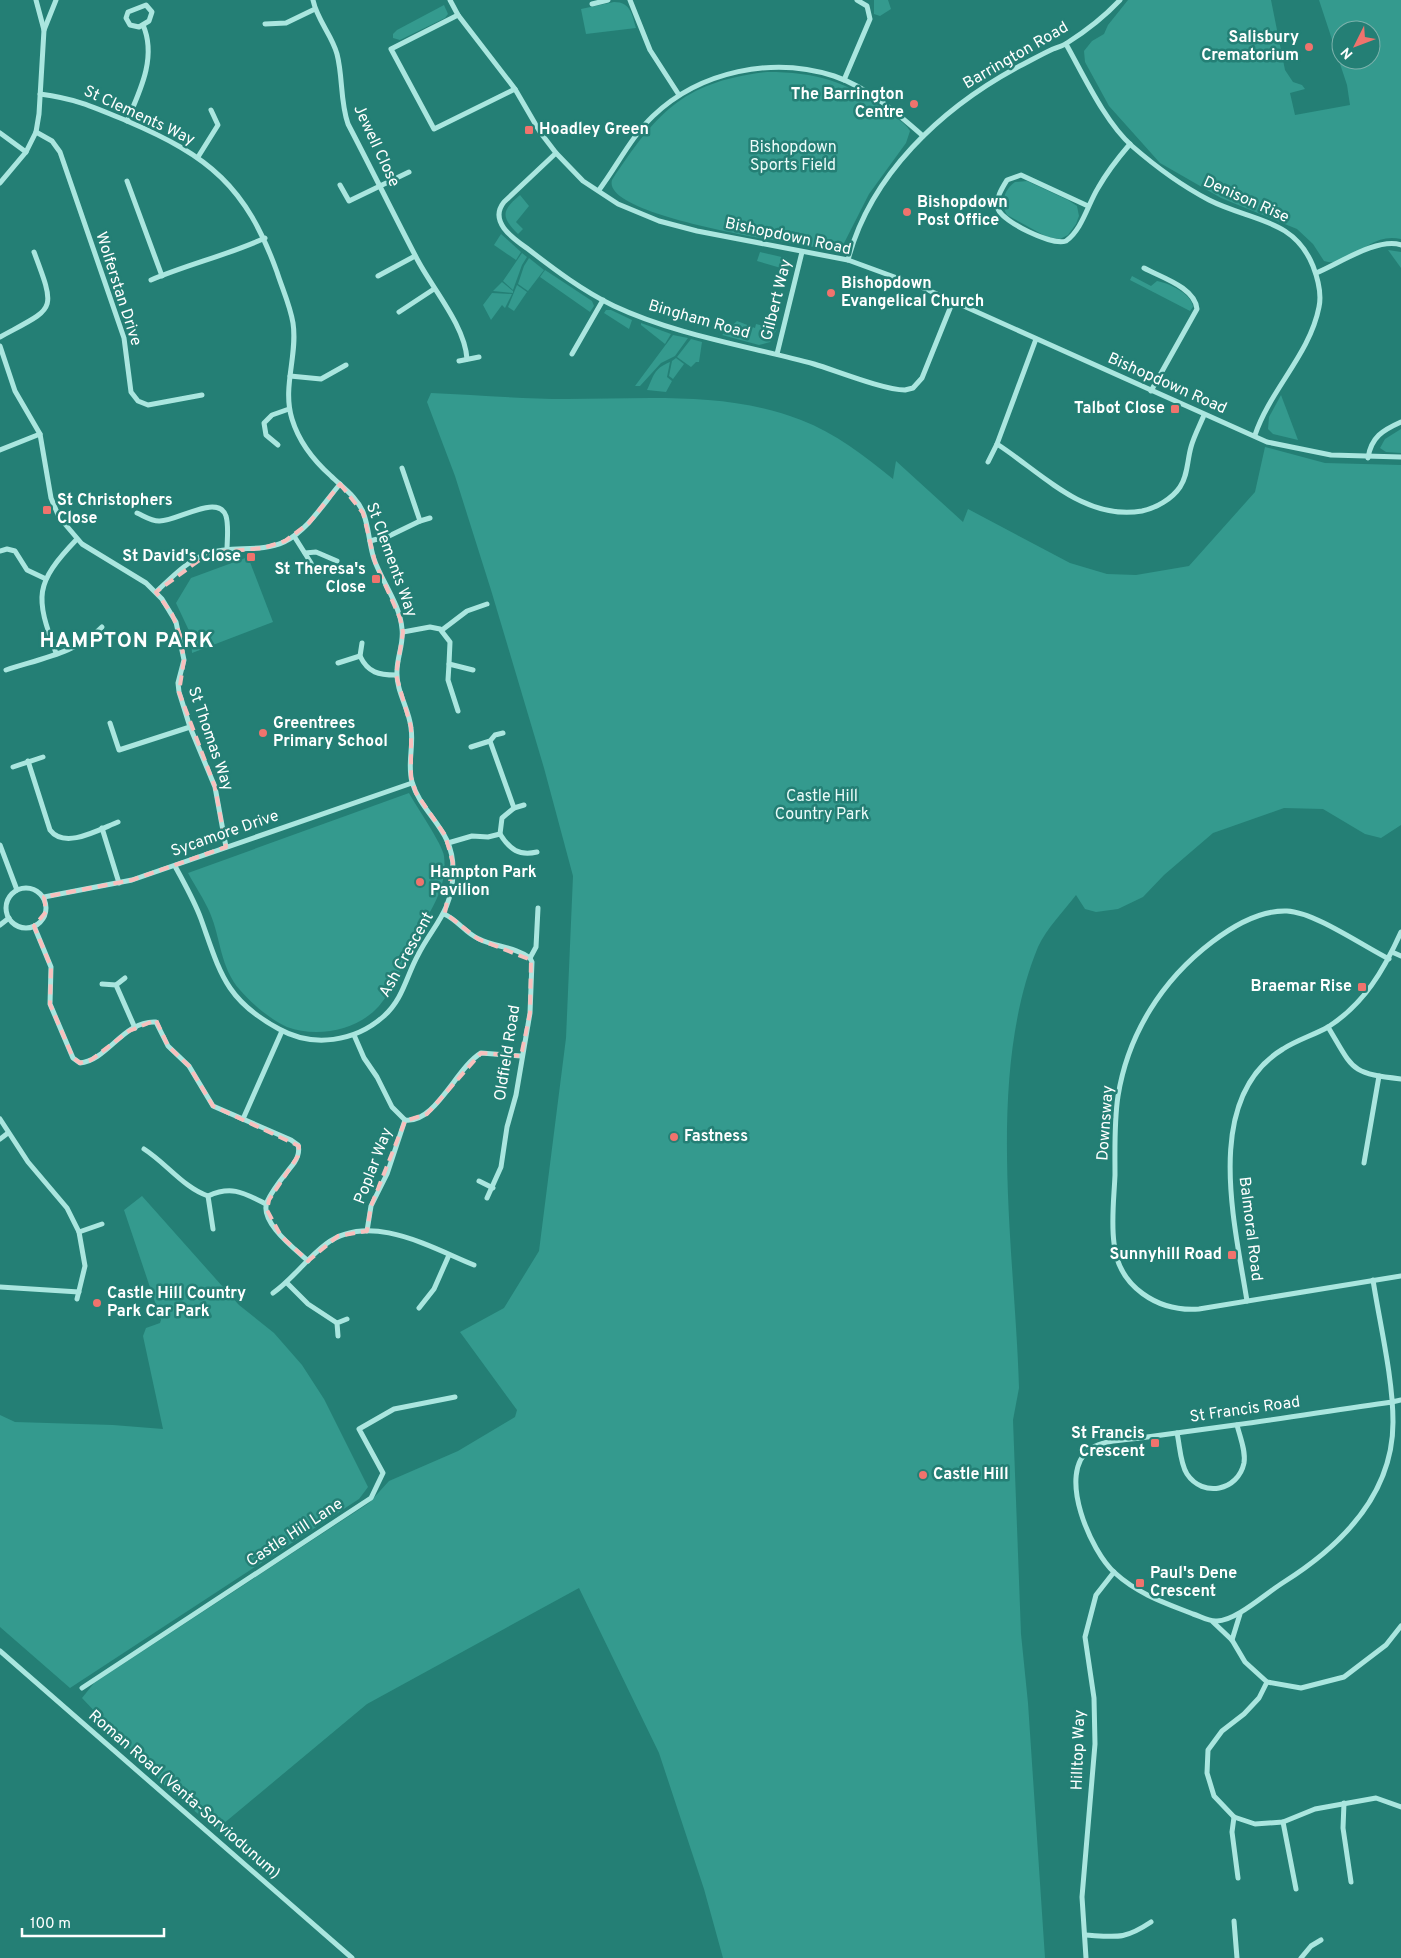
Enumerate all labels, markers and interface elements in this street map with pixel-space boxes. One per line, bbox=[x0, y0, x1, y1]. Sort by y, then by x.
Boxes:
street label: Barrington Road bbox=[960, 18, 1072, 94]
north arrow bbox=[1331, 20, 1381, 70]
place label: Salisbury Crematorium bbox=[1201, 28, 1299, 66]
marker: Salisbury Crematorium bbox=[1303, 41, 1315, 53]
text: N bbox=[1338, 43, 1357, 62]
street label: St Clements Way bbox=[80, 81, 198, 151]
place label: The Barrington Centre bbox=[791, 85, 904, 123]
marker: The Barrington Centre bbox=[908, 98, 920, 110]
street label: Jewell Close bbox=[348, 102, 404, 190]
place label: Hoadley Green bbox=[539, 120, 649, 140]
marker: Hoadley Green bbox=[523, 124, 535, 136]
park label: Bishopdown Sports Field bbox=[749, 138, 837, 176]
street label: Denison Rise bbox=[1200, 172, 1292, 228]
place label: Bishopdown Post Office bbox=[917, 193, 1008, 231]
marker: Bishopdown Post Office bbox=[901, 206, 913, 218]
street label: Bishopdown Road bbox=[723, 214, 853, 260]
street label: Wolferstan Drive bbox=[90, 230, 146, 348]
street label: Gilbert Way bbox=[757, 257, 797, 343]
place label: Bishopdown Evangelical Church bbox=[841, 274, 984, 312]
marker: Bishopdown Evangelical Church bbox=[825, 287, 837, 299]
street label: Bingham Road bbox=[646, 296, 752, 344]
street label: Bishopdown Road bbox=[1104, 349, 1230, 419]
place label: Talbot Close bbox=[1074, 399, 1165, 419]
marker: Talbot Close bbox=[1169, 403, 1181, 415]
place label: St Christophers Close bbox=[57, 491, 173, 529]
street label: St Clements Way bbox=[361, 500, 421, 620]
marker: St Christophers Close bbox=[41, 504, 53, 516]
place label: St David's Close bbox=[122, 547, 241, 567]
marker: St David's Close bbox=[245, 551, 257, 563]
place label: St Theresa's Close bbox=[274, 560, 366, 598]
marker: St Theresa's Close bbox=[370, 573, 382, 585]
district label: HAMPTON PARK bbox=[39, 628, 215, 655]
street label: St Thomas Way bbox=[183, 684, 237, 794]
place label: Greentrees Primary School bbox=[273, 714, 388, 752]
marker: Greentrees Primary School bbox=[257, 727, 269, 739]
park label: Castle Hill Country Park bbox=[775, 787, 869, 825]
street label: Sycamore Drive bbox=[168, 806, 282, 862]
place label: Hampton Park Pavilion bbox=[430, 863, 537, 901]
marker: Hampton Park Pavilion bbox=[414, 876, 426, 888]
street label: Ash Crescent bbox=[375, 909, 439, 1001]
place label: Braemar Rise bbox=[1251, 977, 1352, 997]
marker: Braemar Rise bbox=[1356, 981, 1368, 993]
street label: Oldfield Road bbox=[491, 1004, 525, 1102]
street label: Downsway bbox=[1093, 1085, 1119, 1161]
street label: Poplar Way bbox=[350, 1125, 398, 1207]
place label: Fastness bbox=[684, 1127, 748, 1147]
marker: Fastness bbox=[668, 1131, 680, 1143]
street label: Balmoral Road bbox=[1234, 1176, 1266, 1282]
place label: Sunnyhill Road bbox=[1109, 1245, 1222, 1265]
marker: Sunnyhill Road bbox=[1226, 1249, 1238, 1261]
place label: Castle Hill Country Park Car Park bbox=[107, 1284, 246, 1322]
marker: Castle Hill Country Park Car Park bbox=[91, 1297, 103, 1309]
street label: St Francis Road bbox=[1189, 1392, 1301, 1428]
place label: St Francis Crescent bbox=[1071, 1424, 1145, 1462]
marker: St Francis Crescent bbox=[1149, 1437, 1161, 1449]
place label: Castle Hill bbox=[933, 1465, 1009, 1485]
marker: Castle Hill bbox=[917, 1469, 929, 1481]
street label: Castle Hill Lane bbox=[243, 1494, 347, 1572]
place label: Paul's Dene Crescent bbox=[1150, 1564, 1237, 1602]
marker: Paul's Dene Crescent bbox=[1134, 1577, 1146, 1589]
street label: Roman Road (Venta-Sorviodunum) bbox=[84, 1706, 284, 1884]
street label: Hilltop Way bbox=[1068, 1709, 1090, 1791]
scale bar bbox=[22, 1906, 165, 1938]
text: 100 m bbox=[30, 1915, 71, 1934]

